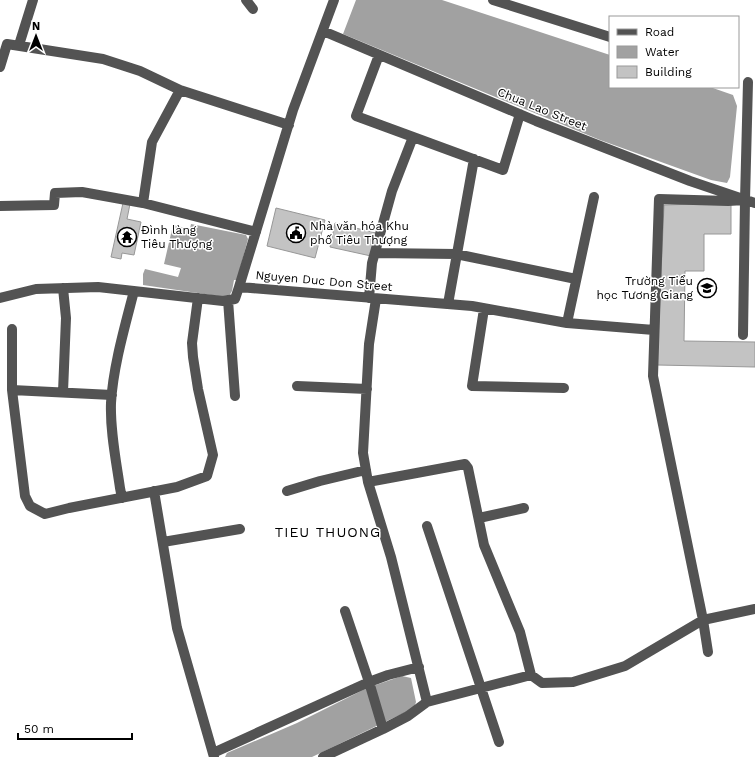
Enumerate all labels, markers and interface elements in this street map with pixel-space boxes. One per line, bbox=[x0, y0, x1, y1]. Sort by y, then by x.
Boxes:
north arrow bbox=[16, 16, 56, 56]
legend bbox=[609, 16, 739, 88]
text: N bbox=[32, 20, 40, 33]
text: Road bbox=[645, 25, 674, 39]
text: Water bbox=[645, 45, 680, 59]
text: Building bbox=[645, 65, 692, 79]
street label: Chua Lao Street bbox=[495, 85, 589, 133]
place label: Nhà văn hóa Khu phố Tiêu Thượng bbox=[310, 219, 409, 247]
public building icon: Nhà văn hóa Khu phố Tiêu Thượng bbox=[285, 222, 307, 244]
place label: Đình làng Tiêu Thượng bbox=[141, 223, 213, 251]
temple icon: Đình làng Tiêu Thượng bbox=[116, 226, 138, 248]
street label: Nguyen Duc Don Street bbox=[255, 268, 393, 294]
place label: Trường Tiểu học Tương Giang bbox=[596, 274, 694, 302]
school or university icon: Trường Tiểu học Tương Giang bbox=[696, 277, 718, 299]
district label: TIEU THUONG bbox=[275, 524, 381, 540]
scale bar bbox=[18, 715, 132, 741]
text: 50 m bbox=[24, 722, 54, 736]

